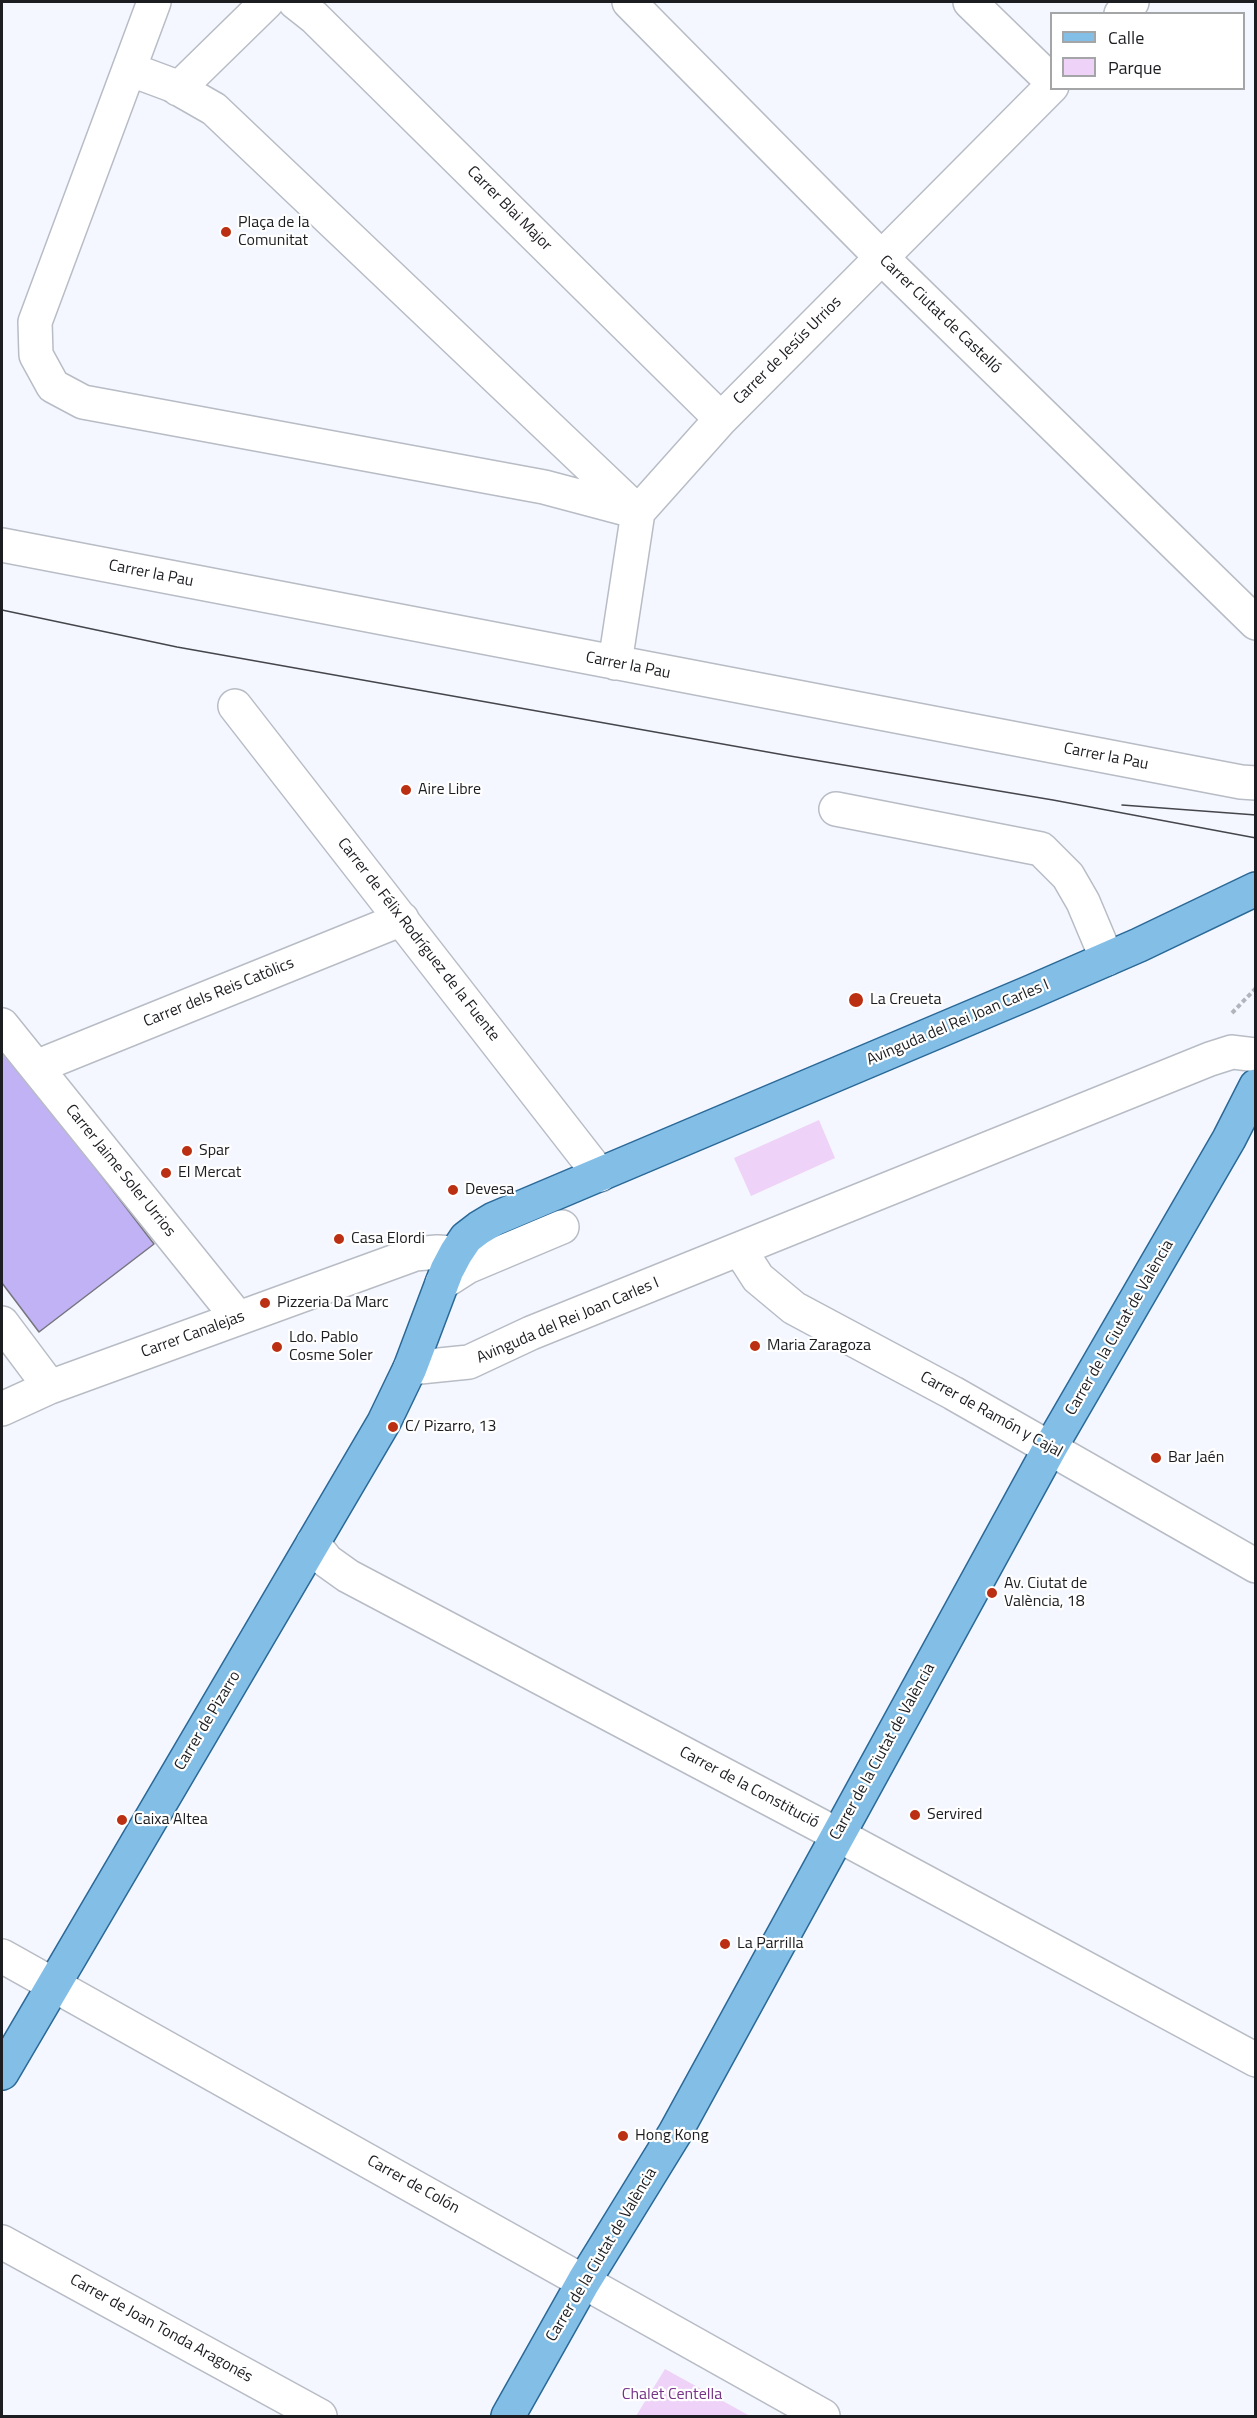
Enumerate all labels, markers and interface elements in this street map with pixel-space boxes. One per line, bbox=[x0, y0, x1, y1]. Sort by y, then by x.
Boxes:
legend bbox=[1050, 12, 1245, 90]
text: Calle bbox=[1108, 24, 1144, 51]
text: Parque bbox=[1108, 54, 1162, 81]
street label: Carrer Blai Major bbox=[463, 163, 555, 255]
place label: Plaça de la Comunitat bbox=[238, 213, 309, 251]
marker: Plaça de la Comunitat bbox=[219, 225, 233, 239]
street label: Carrer Ciutat de Castelló bbox=[875, 252, 1005, 378]
street label: Carrer de Jesús Urrios bbox=[730, 293, 846, 409]
street label: Carrer la Pau bbox=[107, 556, 195, 592]
street label: Carrer la Pau bbox=[584, 648, 672, 684]
street label: Carrer la Pau bbox=[1062, 739, 1150, 775]
place label: Aire Libre bbox=[418, 780, 481, 800]
marker: Aire Libre bbox=[399, 783, 413, 797]
street label: Carrer de Félix Rodríguez de la Fuente bbox=[333, 835, 503, 1045]
street label: Carrer dels Reis Catòlics bbox=[141, 954, 297, 1032]
street label: Avinguda del Rei Joan Carles I bbox=[864, 976, 1052, 1070]
place label: La Creueta bbox=[870, 990, 941, 1010]
marker: La Creueta bbox=[847, 991, 865, 1009]
street label: Carrer Jaime Soler Urrios bbox=[61, 1101, 179, 1241]
place label: Spar bbox=[199, 1141, 230, 1161]
marker: Spar bbox=[180, 1144, 194, 1158]
place label: El Mercat bbox=[178, 1163, 241, 1183]
marker: El Mercat bbox=[159, 1166, 173, 1180]
place label: Devesa bbox=[465, 1180, 514, 1200]
marker: Devesa bbox=[446, 1183, 460, 1197]
place label: Casa Elordi bbox=[351, 1229, 425, 1249]
marker: Casa Elordi bbox=[332, 1232, 346, 1246]
street label: Carrer de la Ciutat de València bbox=[1062, 1237, 1178, 1419]
street label: Avinguda del Rei Joan Carles I bbox=[474, 1274, 662, 1368]
place label: Pizzeria Da Marc bbox=[277, 1293, 389, 1313]
marker: Pizzeria Da Marc bbox=[258, 1296, 272, 1310]
street label: Carrer Canalejas bbox=[139, 1307, 247, 1363]
place label: Ldo. Pablo Cosme Soler bbox=[289, 1328, 373, 1366]
place label: Maria Zaragoza bbox=[767, 1336, 871, 1356]
marker: Maria Zaragoza bbox=[748, 1339, 762, 1353]
marker: Ldo. Pablo Cosme Soler bbox=[270, 1340, 284, 1354]
street label: Carrer de Ramón y Cajal bbox=[916, 1368, 1066, 1462]
place label: C/ Pizarro, 13 bbox=[405, 1417, 496, 1437]
marker: C/ Pizarro, 13 bbox=[386, 1420, 400, 1434]
place label: Bar Jaén bbox=[1168, 1448, 1224, 1468]
marker: Bar Jaén bbox=[1149, 1451, 1163, 1465]
place label: Av. Ciutat de València, 18 bbox=[1004, 1574, 1087, 1612]
marker: Av. Ciutat de València, 18 bbox=[985, 1586, 999, 1600]
street label: Carrer de la Ciutat de València bbox=[826, 1660, 940, 1844]
street label: Carrer de Pizarro bbox=[171, 1668, 245, 1774]
street label: Carrer de la Constitució bbox=[676, 1743, 822, 1833]
place label: Servired bbox=[927, 1805, 982, 1825]
marker: Servired bbox=[908, 1808, 922, 1822]
place label: Caixa Altea bbox=[134, 1810, 208, 1830]
marker: Caixa Altea bbox=[115, 1813, 129, 1827]
place label: La Parrilla bbox=[737, 1934, 804, 1954]
marker: La Parrilla bbox=[718, 1937, 732, 1951]
place label: Hong Kong bbox=[635, 2126, 709, 2146]
marker: Hong Kong bbox=[616, 2129, 630, 2143]
street label: Carrer de Colón bbox=[363, 2152, 463, 2218]
street label: Carrer de la Ciutat de València bbox=[542, 2165, 662, 2345]
street label: Carrer de Joan Tonda Aragonés bbox=[66, 2271, 256, 2387]
park label: Chalet Centella bbox=[622, 2385, 722, 2405]

